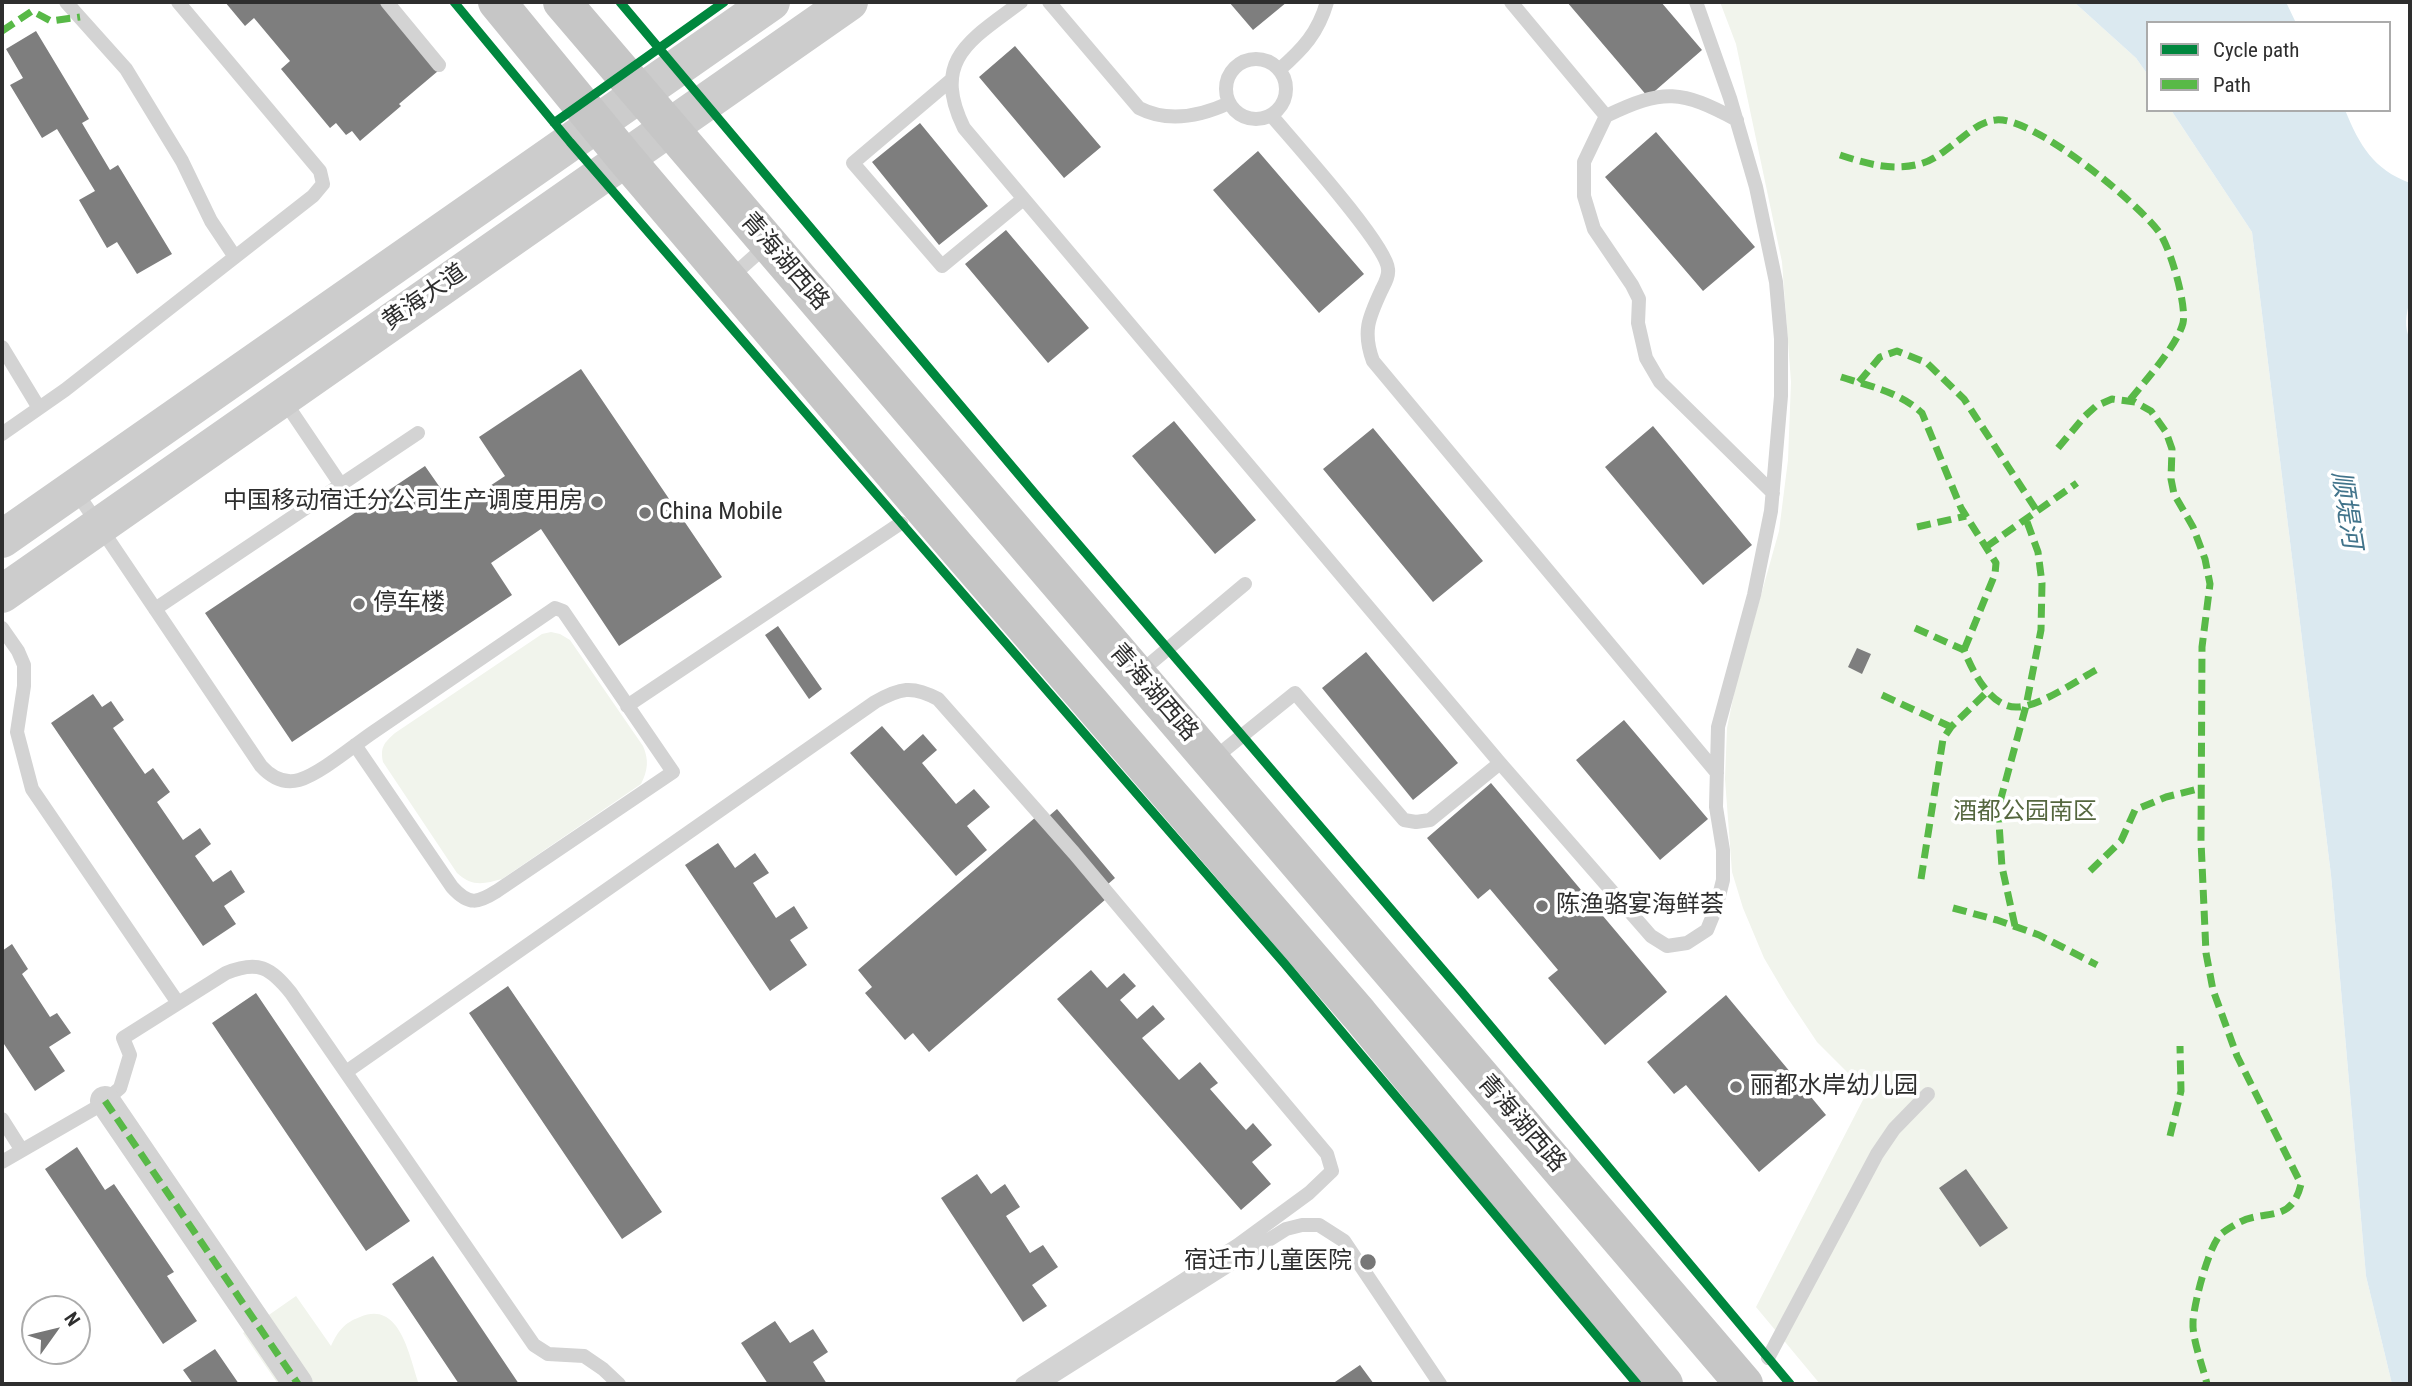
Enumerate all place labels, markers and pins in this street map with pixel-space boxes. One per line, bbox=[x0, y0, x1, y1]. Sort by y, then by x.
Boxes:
place label: 中国移动宿迁分公司生产调度用房 bbox=[223, 488, 583, 516]
marker: 中国移动宿迁分公司生产调度用房 bbox=[589, 494, 605, 510]
place label: China Mobile bbox=[659, 499, 783, 527]
marker: China Mobile bbox=[637, 505, 653, 521]
place label: 停车楼 bbox=[373, 590, 445, 618]
marker: 停车楼 bbox=[351, 596, 367, 612]
place label: 陈渔骆宴海鲜荟 bbox=[1556, 892, 1724, 920]
marker: 陈渔骆宴海鲜荟 bbox=[1534, 898, 1550, 914]
place label: 丽都水岸幼儿园 bbox=[1750, 1073, 1918, 1101]
marker: 丽都水岸幼儿园 bbox=[1728, 1079, 1744, 1095]
place label: 宿迁市儿童医院 bbox=[1184, 1248, 1352, 1276]
marker: 宿迁市儿童医院 bbox=[1358, 1252, 1378, 1272]

